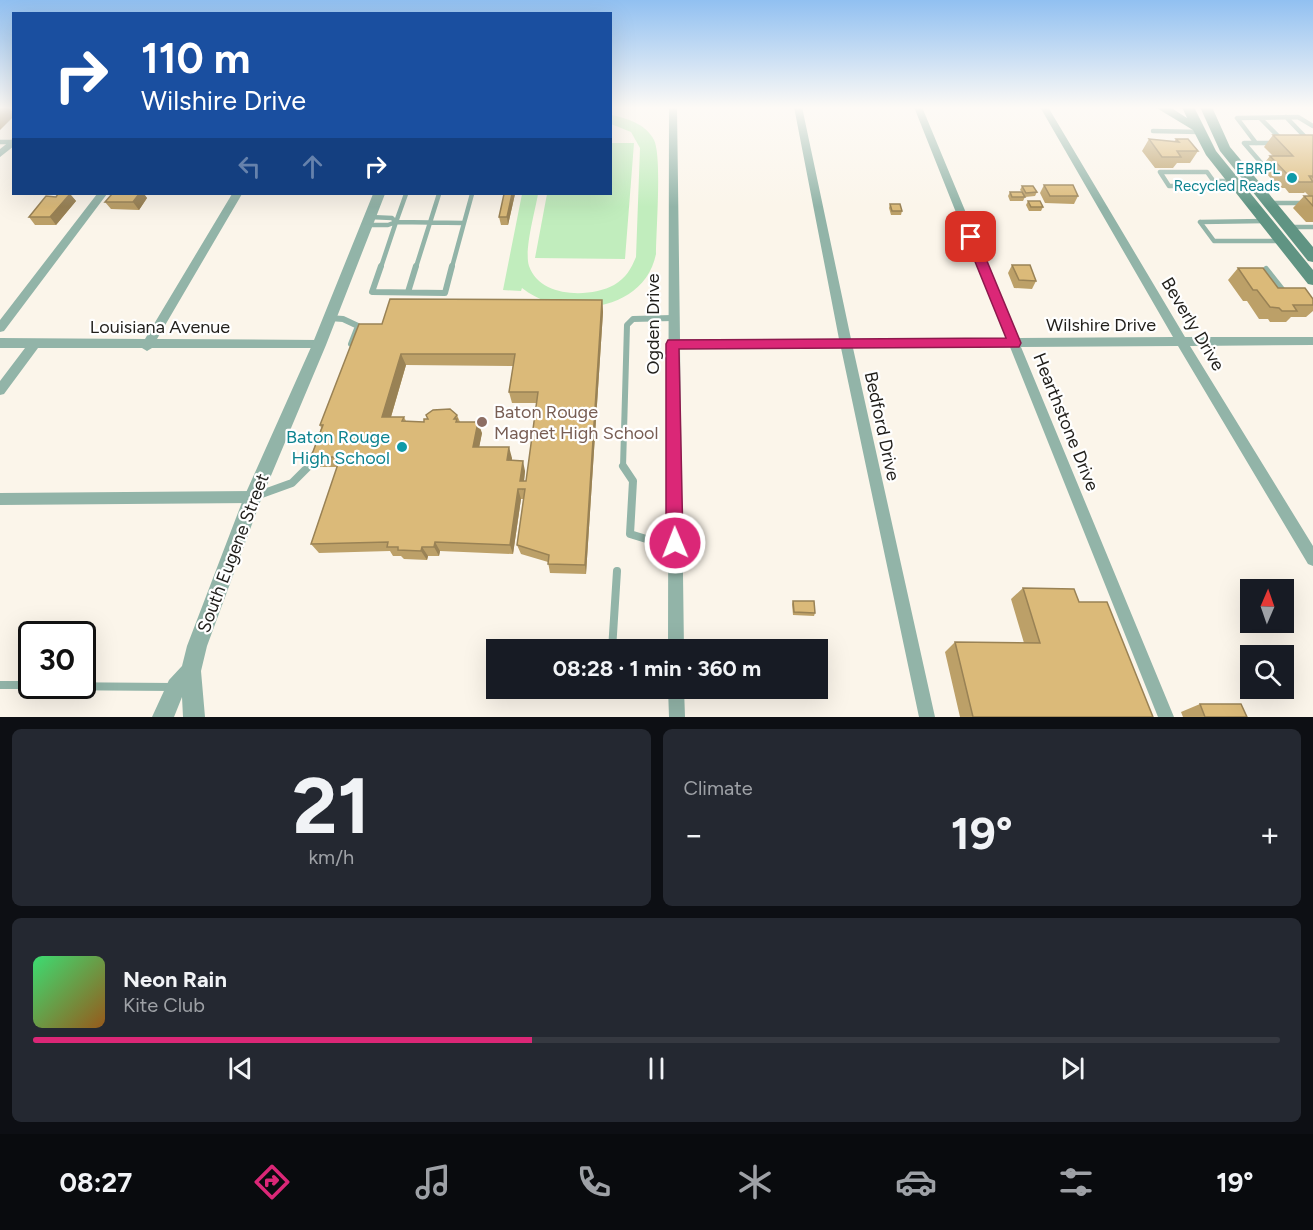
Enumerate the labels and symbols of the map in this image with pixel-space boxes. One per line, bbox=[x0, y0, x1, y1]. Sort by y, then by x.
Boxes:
place label: EBRPL Recycled Reads bbox=[1174, 160, 1280, 195]
marker: EBRPL Recycled Reads bbox=[1285, 171, 1299, 185]
pin bbox=[945, 211, 996, 262]
street label: Ogden Drive bbox=[642, 273, 664, 375]
street label: Beverly Drive bbox=[1156, 273, 1230, 375]
street label: Wilshire Drive bbox=[1046, 314, 1156, 336]
street label: Louisiana Avenue bbox=[90, 316, 230, 338]
street label: Hearthstone Drive bbox=[1028, 350, 1104, 494]
street label: Bedford Drive bbox=[860, 369, 904, 483]
place label: Baton Rouge Magnet High School bbox=[494, 401, 659, 444]
marker: Baton Rouge Magnet High School bbox=[475, 415, 489, 429]
place label: Baton Rouge High School bbox=[286, 426, 390, 469]
marker: Baton Rouge High School bbox=[395, 440, 409, 454]
street label: South Eugene Street bbox=[193, 470, 274, 636]
position arrow bbox=[643, 511, 707, 575]
north arrow bbox=[1240, 579, 1294, 633]
speed limit sign: 30 bbox=[18, 621, 96, 699]

